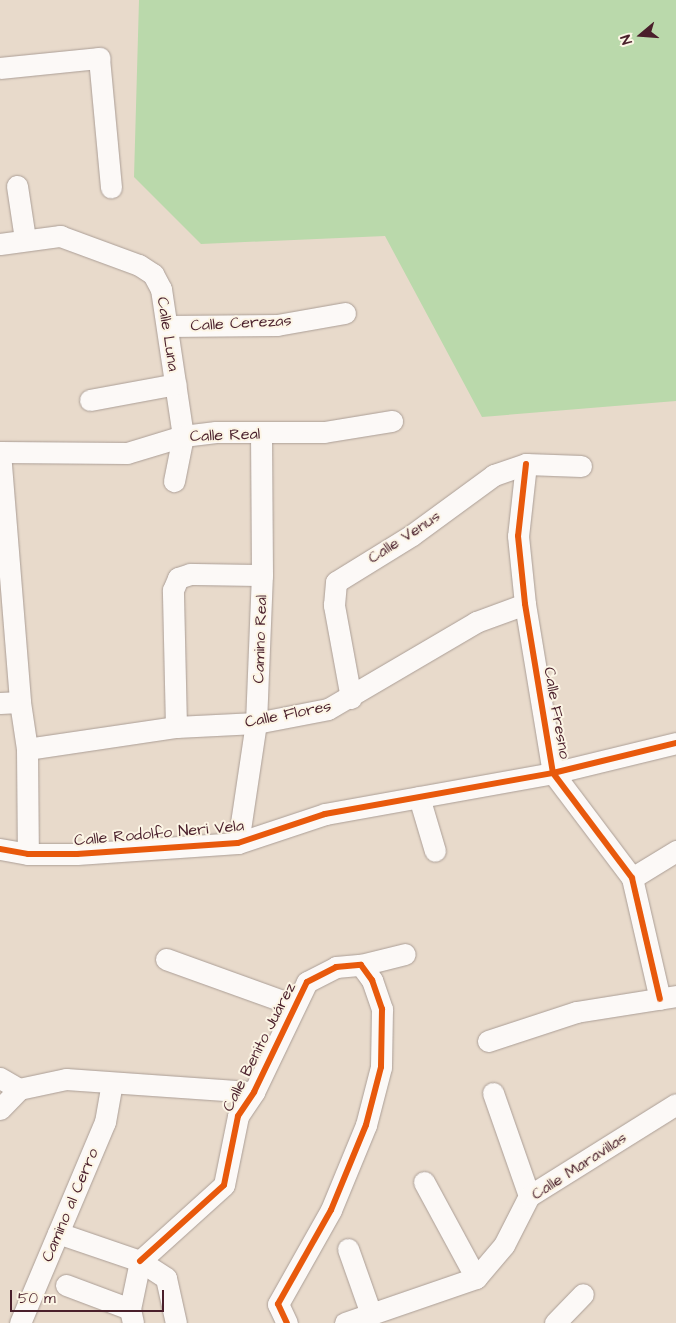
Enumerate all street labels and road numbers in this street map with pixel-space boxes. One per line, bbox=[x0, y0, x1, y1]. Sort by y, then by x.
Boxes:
street label: Calle Luna bbox=[153, 296, 183, 372]
street label: Calle Cerezas bbox=[190, 311, 292, 335]
street label: Calle Real bbox=[190, 424, 260, 446]
street label: Calle Venus bbox=[364, 507, 444, 567]
street label: Camino Real bbox=[249, 594, 271, 684]
street label: Calle Fresno bbox=[539, 665, 575, 761]
street label: Calle Flores bbox=[243, 696, 333, 732]
street label: Calle Rodolfo Neri Vela bbox=[73, 816, 245, 850]
street label: Calle Benito Juárez bbox=[218, 979, 300, 1115]
street label: Calle Maravillas bbox=[528, 1128, 630, 1204]
street label: Camino al Cerro bbox=[37, 1145, 103, 1265]

